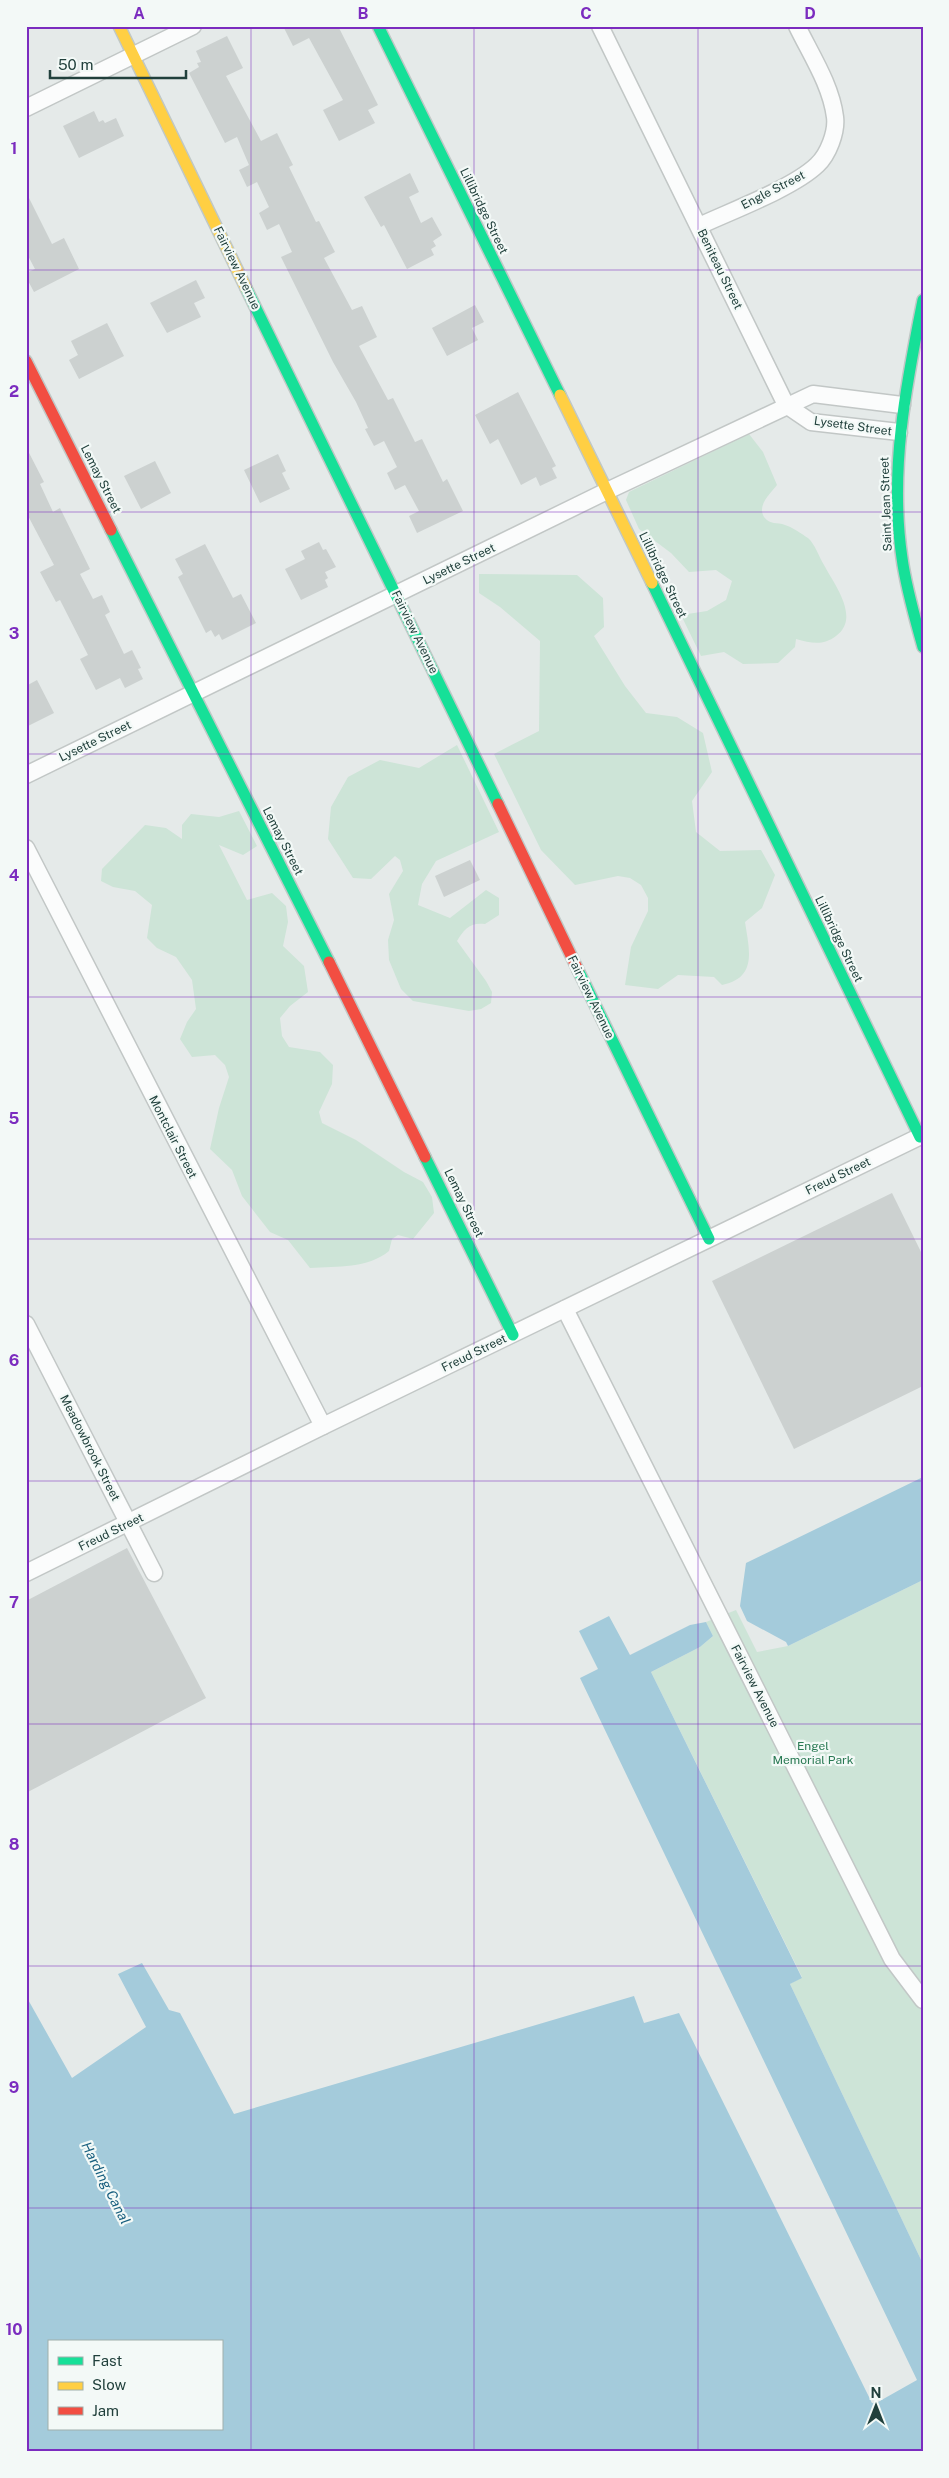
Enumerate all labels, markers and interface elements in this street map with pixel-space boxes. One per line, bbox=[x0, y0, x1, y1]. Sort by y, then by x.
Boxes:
text: A bbox=[133, 4, 145, 23]
text: B bbox=[358, 4, 369, 23]
text: C bbox=[580, 4, 592, 23]
text: D bbox=[804, 4, 816, 23]
scale bar bbox=[50, 48, 186, 80]
text: 50 m bbox=[58, 56, 93, 73]
text: 1 bbox=[11, 139, 17, 158]
street label: Lillibridge Street bbox=[457, 166, 511, 257]
street label: Engle Street bbox=[739, 168, 808, 212]
street label: Fairview Avenue bbox=[211, 224, 263, 312]
street label: Beniteau Street bbox=[695, 227, 746, 312]
text: 2 bbox=[9, 382, 19, 401]
street label: Lysette Street bbox=[813, 414, 893, 438]
street label: Lemay Street bbox=[78, 443, 124, 516]
street label: Saint Jean Street bbox=[877, 456, 895, 552]
street label: Lillibridge Street bbox=[636, 530, 690, 621]
street label: Lysette Street bbox=[421, 540, 498, 588]
street label: Fairview Avenue bbox=[389, 588, 441, 676]
text: 3 bbox=[9, 624, 19, 643]
street label: Lysette Street bbox=[57, 717, 134, 765]
street label: Lemay Street bbox=[260, 805, 306, 878]
text: 4 bbox=[9, 866, 20, 885]
street label: Lillibridge Street bbox=[812, 894, 866, 985]
street label: Fairview Avenue bbox=[565, 953, 617, 1041]
street label: Montclair Street bbox=[146, 1093, 200, 1181]
text: 5 bbox=[9, 1109, 20, 1128]
street label: Freud Street bbox=[803, 1154, 873, 1198]
street label: Lemay Street bbox=[441, 1166, 487, 1240]
street label: Freud Street bbox=[439, 1331, 509, 1375]
text: 6 bbox=[9, 1351, 19, 1370]
street label: Meadowbrook Street bbox=[57, 1393, 123, 1504]
street label: Freud Street bbox=[76, 1510, 146, 1554]
text: 7 bbox=[9, 1593, 19, 1612]
street label: Fairview Avenue bbox=[728, 1642, 782, 1730]
park label: Engel Memorial Park bbox=[773, 1739, 854, 1767]
text: 8 bbox=[9, 1835, 20, 1854]
text: 9 bbox=[9, 2078, 19, 2097]
water label: Harding Canal bbox=[78, 2139, 134, 2227]
text: 10 bbox=[5, 2320, 23, 2339]
legend bbox=[48, 2340, 222, 2430]
text: Fast bbox=[92, 2352, 122, 2369]
text: Slow bbox=[92, 2376, 127, 2393]
north arrow bbox=[852, 2380, 902, 2430]
text: N bbox=[871, 2385, 881, 2401]
text: Jam bbox=[92, 2402, 119, 2419]

